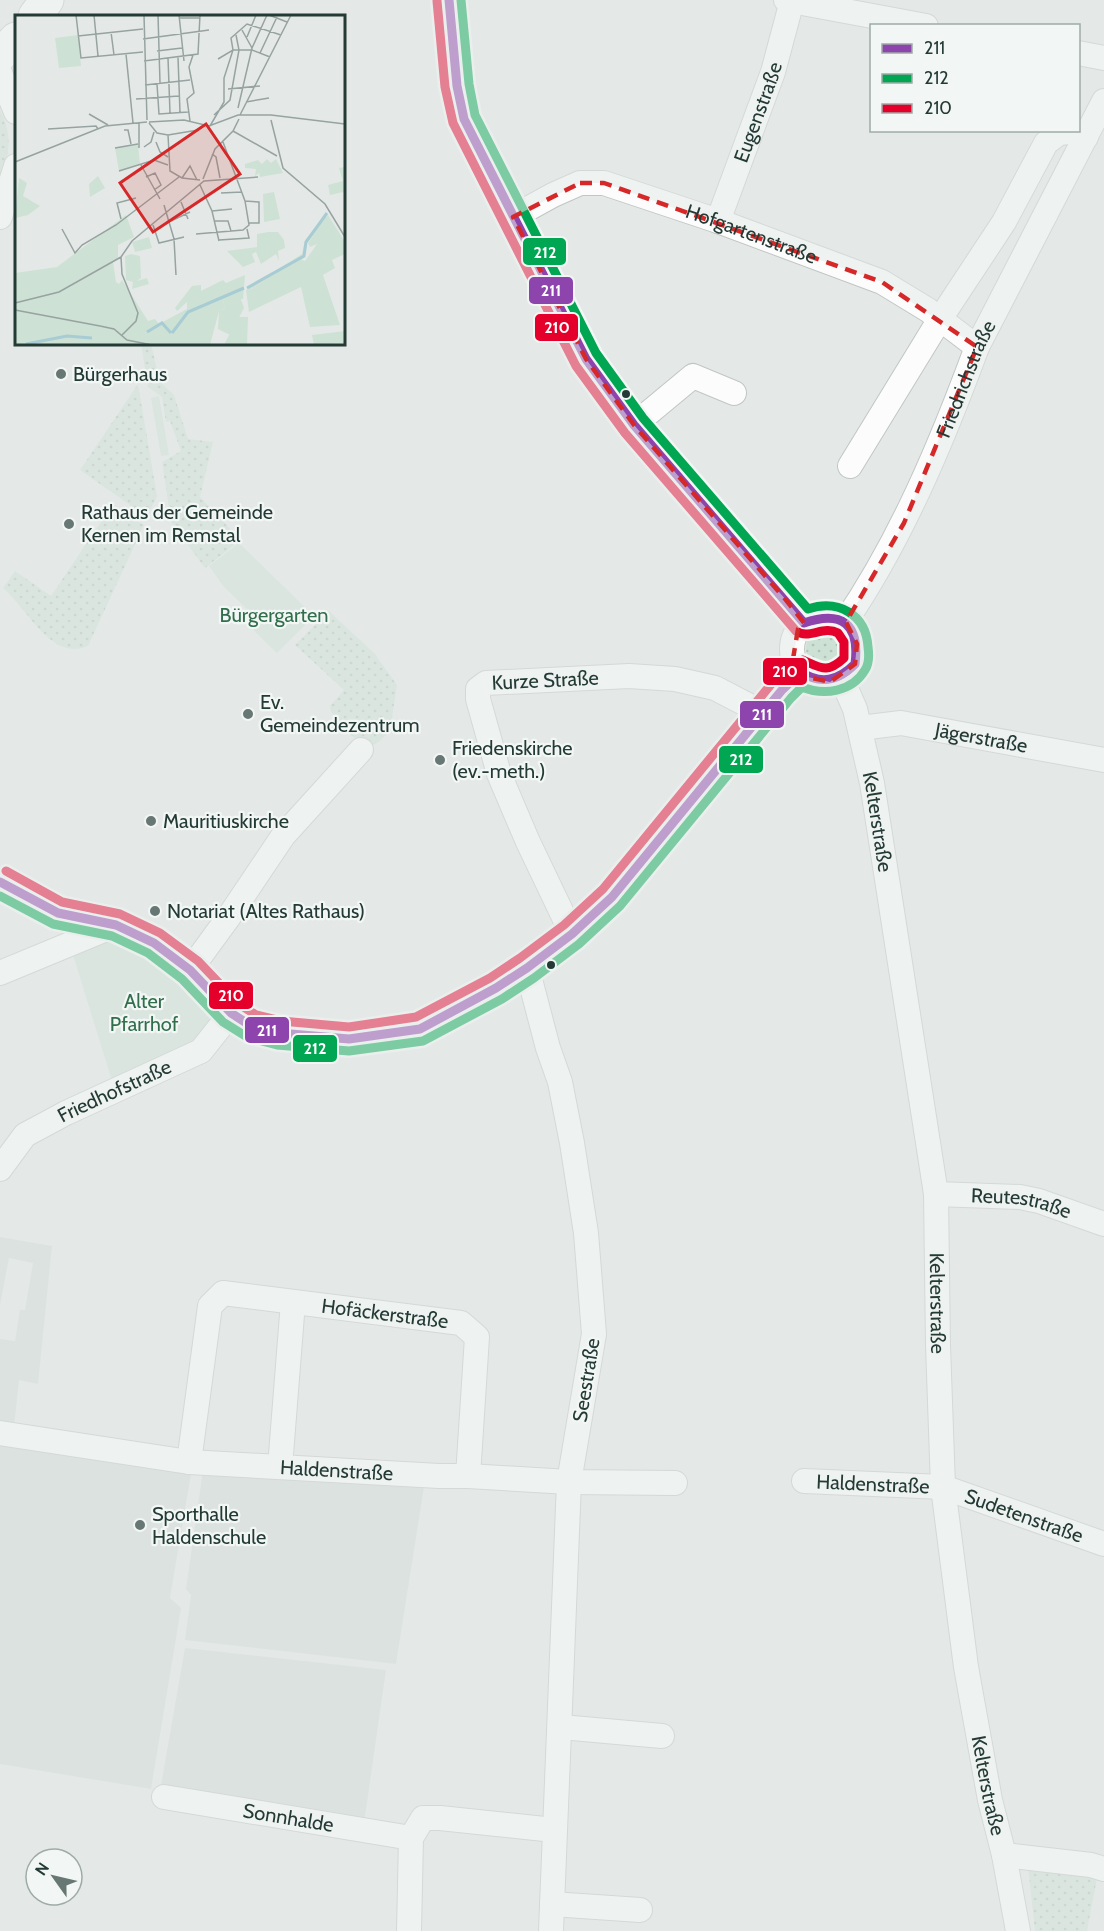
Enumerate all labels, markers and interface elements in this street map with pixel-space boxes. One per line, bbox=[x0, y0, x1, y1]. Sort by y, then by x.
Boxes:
inset map bbox=[15, 15, 345, 345]
legend bbox=[870, 24, 1080, 132]
text: 211 bbox=[924, 37, 945, 59]
street label: Eugenstraße bbox=[729, 59, 787, 166]
text: 212 bbox=[924, 67, 949, 89]
text: 210 bbox=[924, 97, 952, 119]
street label: Hofgartenstraße bbox=[683, 199, 820, 269]
line badge: 212 bbox=[522, 237, 567, 266]
text: 212 bbox=[534, 243, 556, 262]
line badge: 211 bbox=[528, 276, 574, 305]
text: 211 bbox=[541, 281, 561, 300]
line badge: 210 bbox=[534, 313, 579, 342]
street label: Friedrichstraße bbox=[931, 316, 1001, 441]
text: 210 bbox=[544, 318, 570, 337]
place label: Bürgerhaus bbox=[73, 362, 167, 386]
marker: Bürgerhaus bbox=[54, 367, 68, 381]
unlabelled marker bbox=[620, 388, 632, 400]
place label: Rathaus der Gemeinde Kernen im Remstal bbox=[81, 500, 273, 547]
marker: Rathaus der Gemeinde Kernen im Remstal bbox=[62, 517, 76, 531]
park label: Bürgergarten bbox=[220, 603, 328, 627]
line badge: 210 bbox=[762, 657, 808, 686]
text: 210 bbox=[772, 662, 798, 681]
street label: Kurze Straße bbox=[491, 665, 599, 695]
place label: Ev. Gemeindezentrum bbox=[260, 690, 420, 737]
line badge: 211 bbox=[739, 700, 785, 729]
text: 211 bbox=[752, 705, 772, 724]
marker: Ev. Gemeindezentrum bbox=[241, 707, 255, 721]
street label: Jägerstraße bbox=[932, 717, 1030, 758]
place label: Friedenskirche (ev.-meth.) bbox=[452, 736, 573, 783]
line badge: 212 bbox=[718, 745, 764, 774]
text: 212 bbox=[730, 750, 752, 769]
marker: Friedenskirche (ev.-meth.) bbox=[433, 753, 447, 767]
street label: Kelterstraße bbox=[858, 769, 898, 874]
place label: Mauritiuskirche bbox=[163, 809, 289, 833]
marker: Mauritiuskirche bbox=[144, 814, 158, 828]
place label: Notariat (Altes Rathaus) bbox=[167, 899, 365, 923]
marker: Notariat (Altes Rathaus) bbox=[148, 904, 162, 918]
unlabelled marker bbox=[545, 959, 557, 971]
line badge: 210 bbox=[208, 981, 254, 1010]
text: 210 bbox=[218, 986, 244, 1005]
park label: Alter Pfarrhof bbox=[110, 989, 179, 1036]
line badge: 211 bbox=[244, 1016, 290, 1044]
text: 211 bbox=[257, 1021, 277, 1040]
line badge: 212 bbox=[292, 1034, 338, 1063]
text: 212 bbox=[304, 1039, 326, 1058]
street label: Friedhofstraße bbox=[53, 1054, 175, 1127]
street label: Reutestraße bbox=[971, 1183, 1075, 1223]
street label: Kelterstraße bbox=[925, 1252, 950, 1354]
street label: Hofäckerstraße bbox=[320, 1294, 450, 1333]
street label: Seestraße bbox=[568, 1336, 604, 1424]
street label: Haldenstraße bbox=[279, 1455, 394, 1485]
street label: Haldenstraße bbox=[816, 1470, 930, 1498]
street label: Sudetenstraße bbox=[961, 1484, 1086, 1548]
place label: Sporthalle Haldenschule bbox=[152, 1502, 266, 1549]
marker: Sporthalle Haldenschule bbox=[133, 1518, 147, 1532]
street label: Kelterstraße bbox=[967, 1734, 1011, 1838]
street label: Sonnhalde bbox=[241, 1798, 335, 1837]
north arrow bbox=[24, 1847, 84, 1907]
text: N bbox=[31, 1859, 53, 1879]

